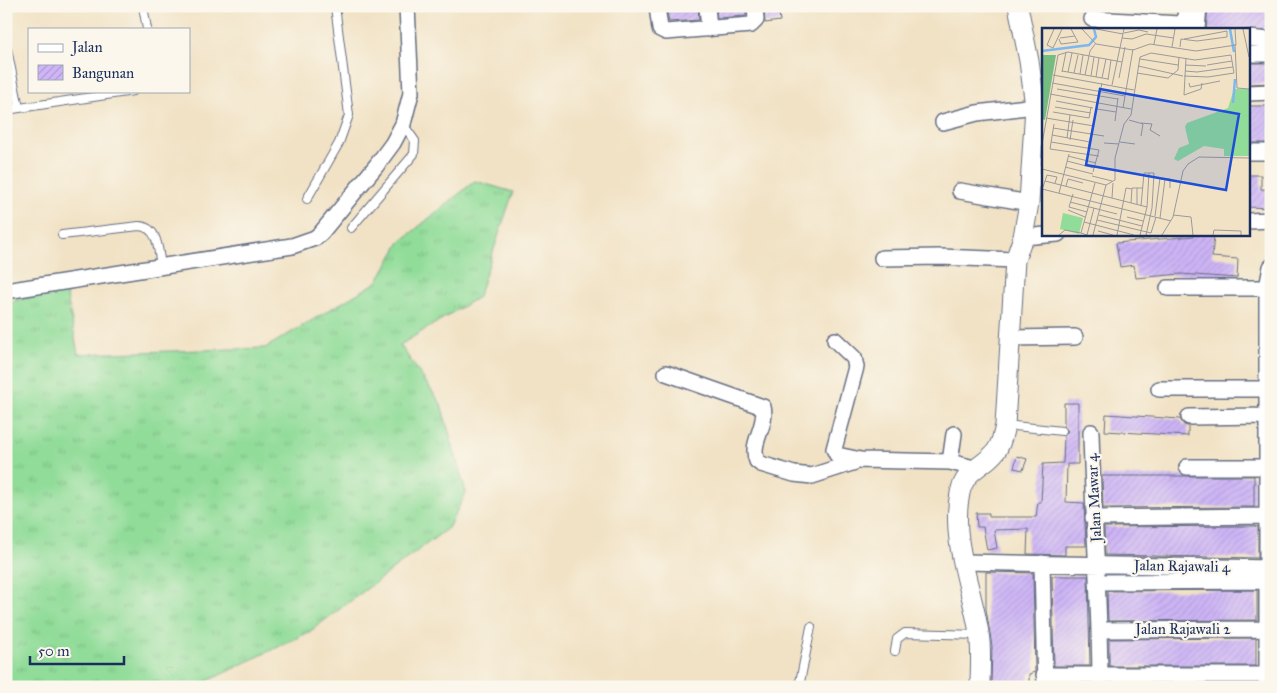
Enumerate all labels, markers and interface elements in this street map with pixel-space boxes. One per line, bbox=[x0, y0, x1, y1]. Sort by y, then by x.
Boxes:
legend bbox=[28, 28, 190, 92]
inset map bbox=[1042, 28, 1250, 235]
text: Jalan bbox=[70, 38, 103, 57]
text: Bangunan bbox=[72, 64, 134, 82]
street label: Jalan Mawar 4 bbox=[1083, 452, 1106, 545]
street label: Jalan Rajawali 4 bbox=[1132, 556, 1231, 577]
street label: Jalan Rajawali 2 bbox=[1133, 620, 1231, 639]
scale bar bbox=[30, 633, 124, 665]
text: 50 m bbox=[38, 642, 70, 660]

